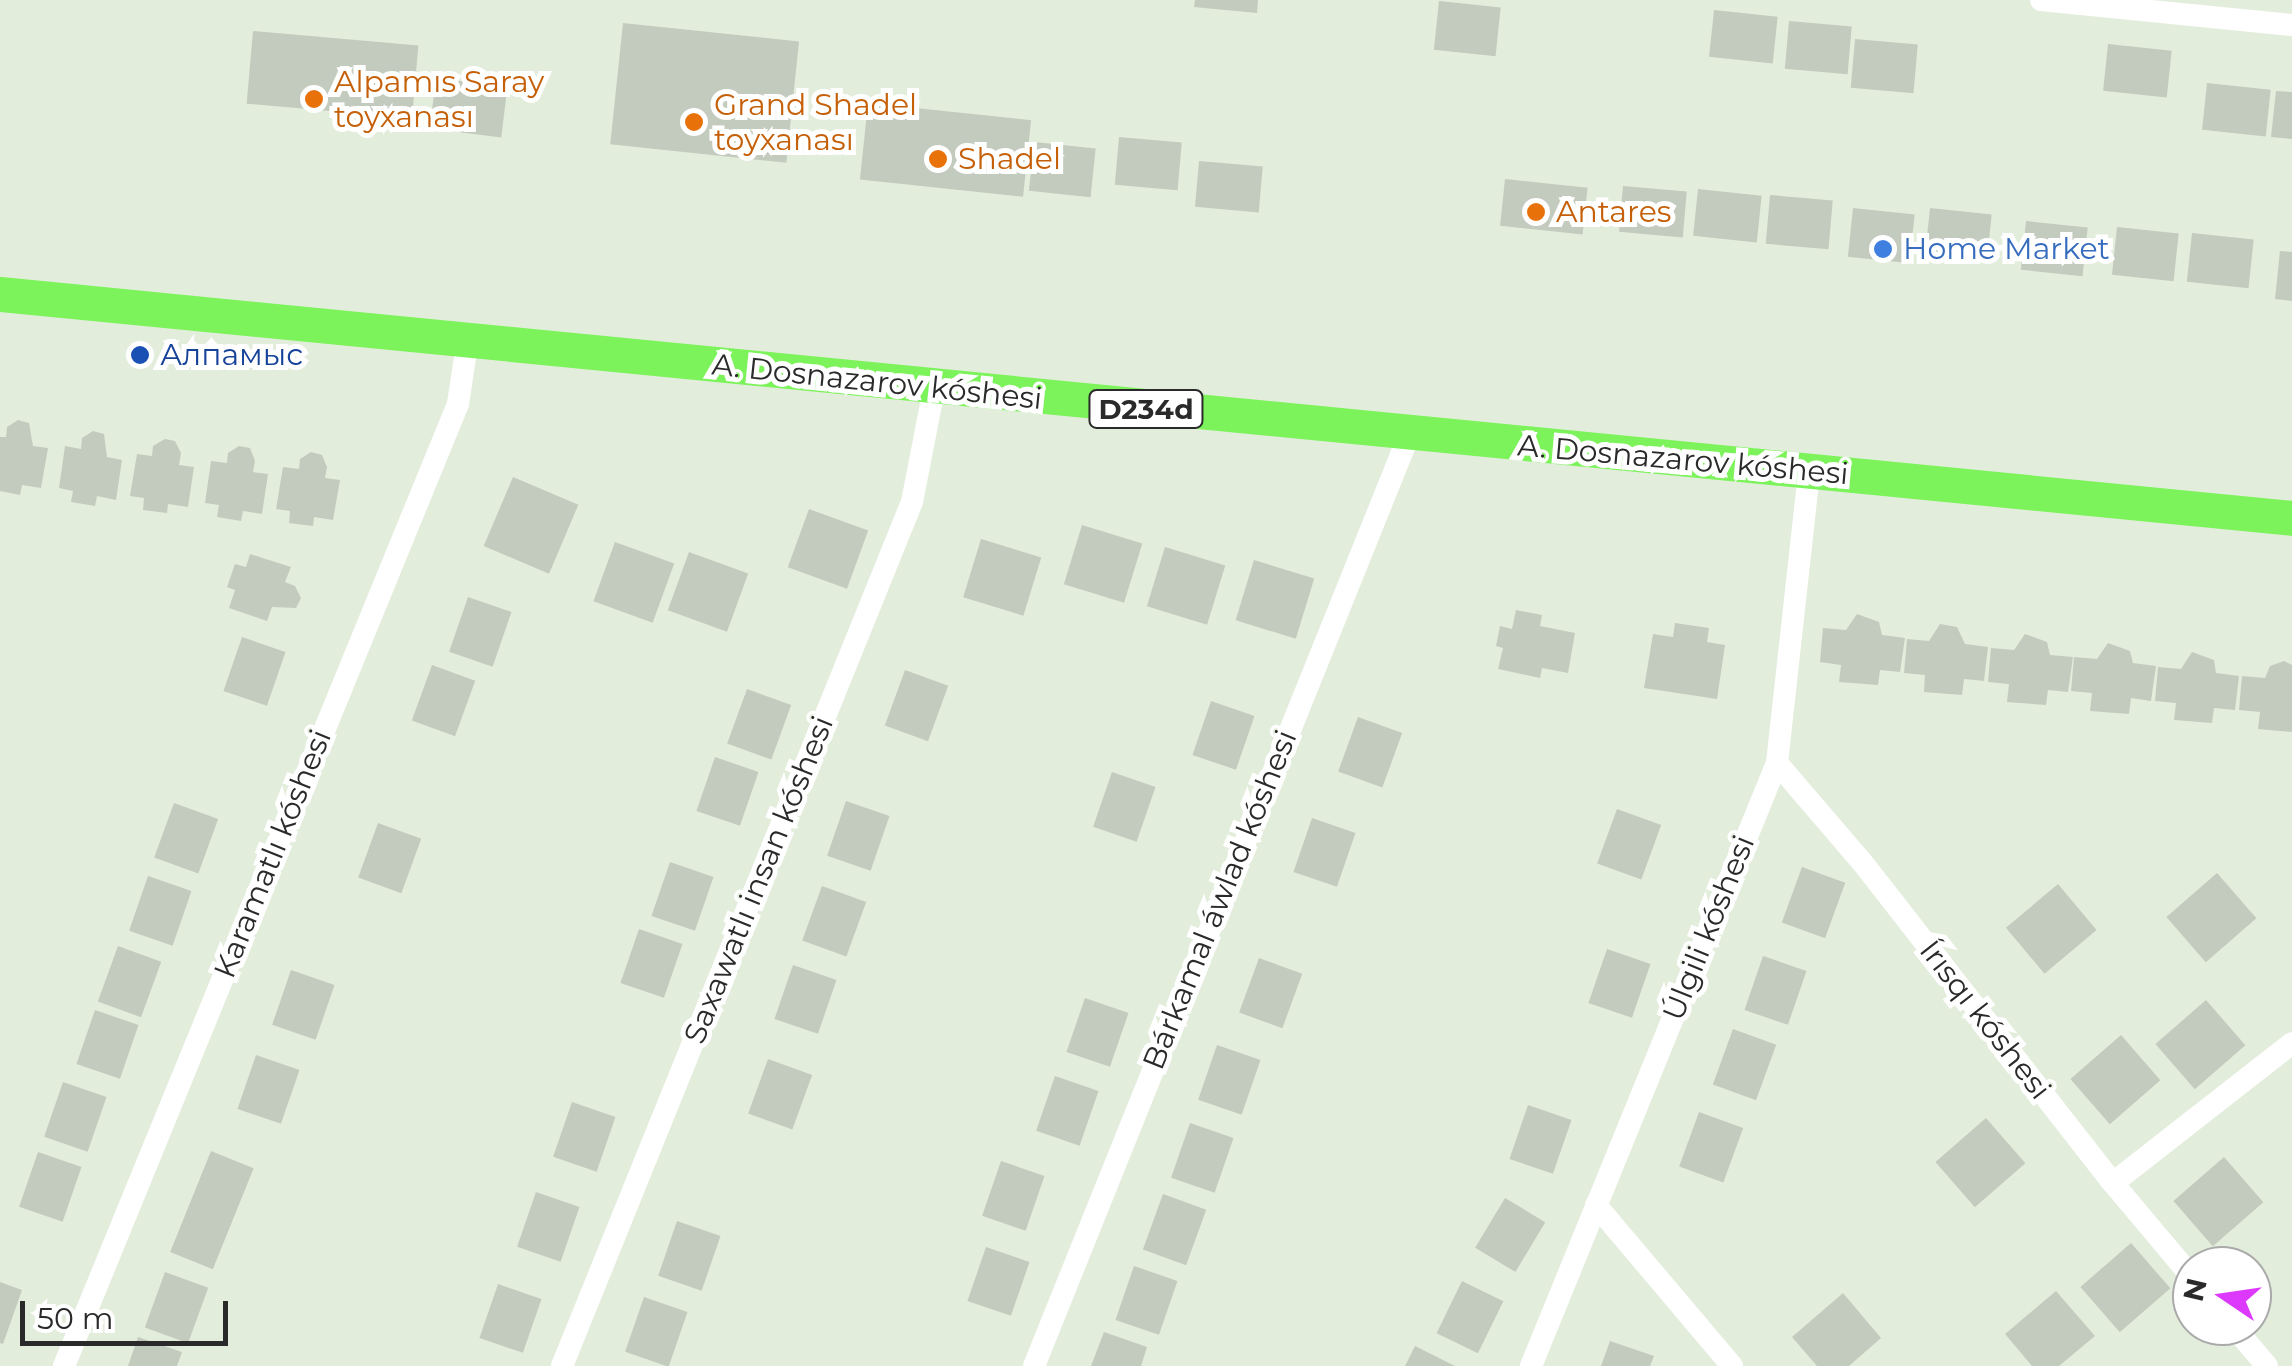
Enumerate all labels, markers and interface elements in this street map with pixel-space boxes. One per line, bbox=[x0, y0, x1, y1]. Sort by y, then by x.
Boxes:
place label: Alpamıs Saray toyxanası bbox=[334, 64, 544, 134]
place label: Grand Shadel toyxanası bbox=[714, 87, 917, 158]
marker: Alpamıs Saray toyxanası bbox=[303, 88, 325, 110]
marker: Grand Shadel toyxanası bbox=[683, 111, 705, 133]
place label: Shadel bbox=[958, 141, 1061, 177]
marker: Shadel bbox=[927, 148, 949, 170]
place label: Antares bbox=[1556, 194, 1671, 230]
marker: Antares bbox=[1525, 201, 1547, 223]
place label: Home Market bbox=[1903, 231, 2110, 267]
marker: Home Market bbox=[1872, 238, 1894, 260]
place label: Алпамыс bbox=[160, 337, 303, 373]
marker: Алпамыс bbox=[129, 344, 151, 366]
street label: A. Dosnazarov kóshesi bbox=[710, 347, 1044, 417]
road number: D234d bbox=[1086, 386, 1206, 432]
street label: A. Dosnazarov kóshesi bbox=[1516, 428, 1850, 492]
street label: Saxawatlı insan kóshesi bbox=[677, 711, 841, 1049]
street label: Karamatlı kóshesi bbox=[207, 725, 339, 983]
street label: Bárkamal áwlad kóshesi bbox=[1135, 725, 1305, 1075]
street label: Úlgili kóshesi bbox=[1656, 830, 1762, 1026]
street label: Írısqı kóshesi bbox=[1912, 933, 2058, 1107]
north arrow bbox=[2172, 1246, 2272, 1346]
text: N bbox=[2176, 1275, 2214, 1305]
scale bar bbox=[25, 1281, 232, 1343]
text: 50 m bbox=[37, 1300, 114, 1337]

